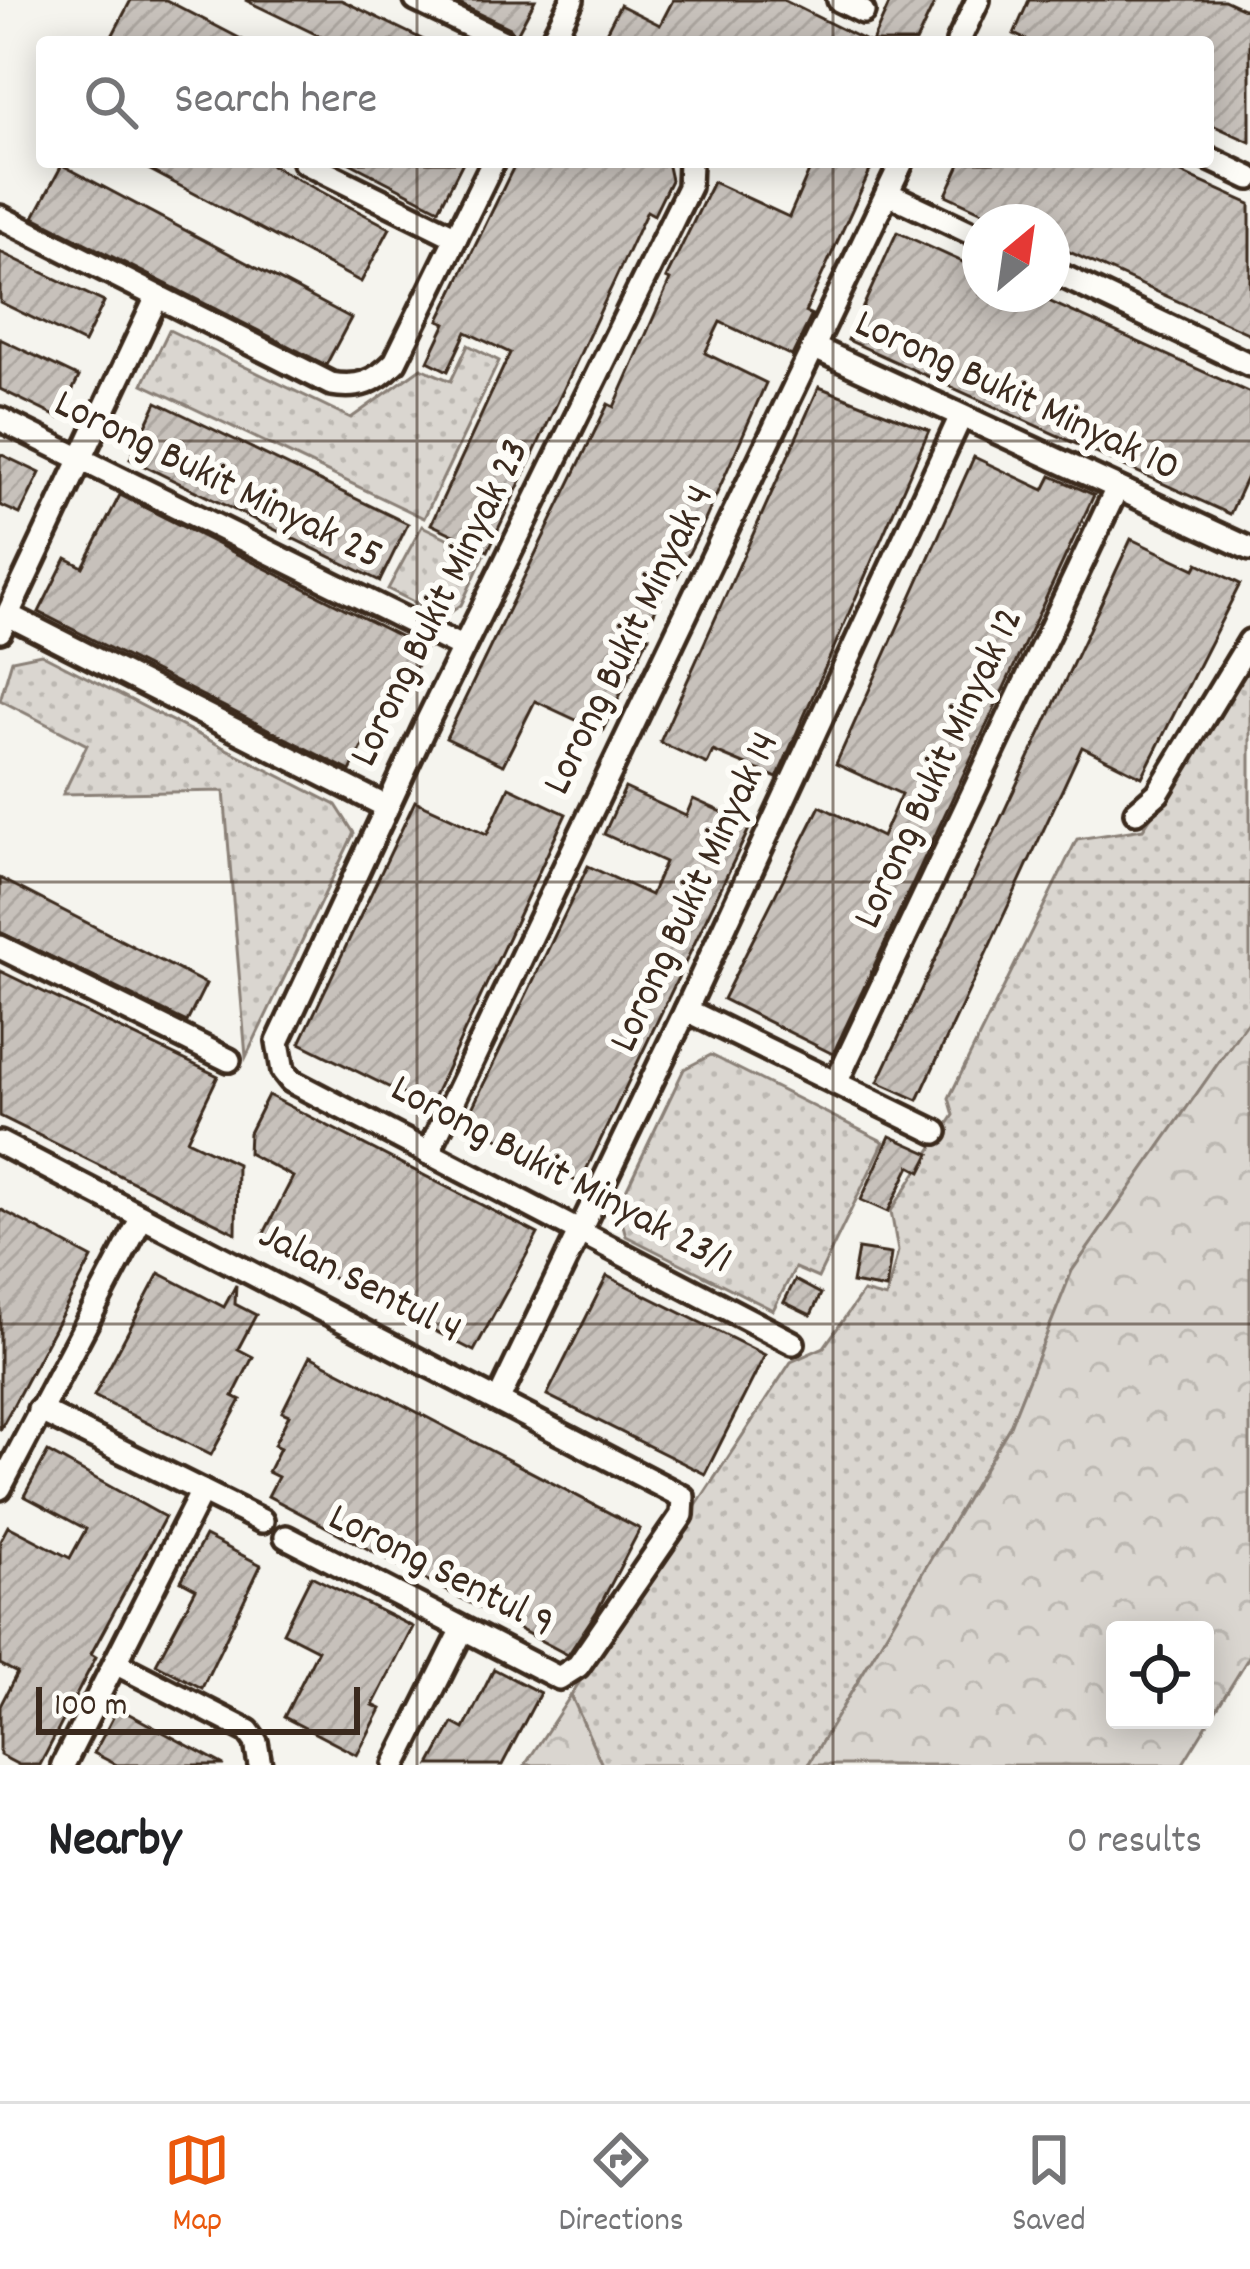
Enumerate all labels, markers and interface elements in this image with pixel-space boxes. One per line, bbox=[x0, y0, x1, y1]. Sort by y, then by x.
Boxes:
search box bbox=[36, 36, 1214, 168]
icon: search bbox=[78, 69, 144, 135]
text: Search here bbox=[174, 70, 377, 134]
north arrow bbox=[962, 204, 1070, 312]
street label: Lorong Bukit Minyak 10 bbox=[843, 296, 1189, 500]
street label: Lorong Bukit Minyak 25 bbox=[43, 376, 391, 588]
street label: Lorong Bukit Minyak 23 bbox=[337, 430, 547, 778]
street label: Lorong Bukit Minyak 4 bbox=[530, 476, 732, 806]
street label: Lorong Bukit Minyak 12 bbox=[840, 598, 1042, 940]
street label: Lorong Bukit Minyak 14 bbox=[596, 723, 798, 1063]
street label: Lorong Bukit Minyak 23/1 bbox=[379, 1062, 741, 1292]
street label: Jalan Sentul 4 bbox=[247, 1208, 471, 1362]
street label: Lorong Sentul 9 bbox=[317, 1490, 563, 1656]
map controls bbox=[1106, 1621, 1214, 1729]
button: locate bbox=[1106, 1621, 1214, 1729]
scale bar bbox=[36, 1681, 360, 1734]
text: 100 m bbox=[54, 1684, 127, 1731]
text: Nearby bbox=[48, 1807, 181, 1879]
text: 0 results bbox=[1067, 1816, 1202, 1871]
tab: Map bbox=[164, 2127, 230, 2246]
tab: Directions bbox=[559, 2127, 684, 2246]
tab: Saved bbox=[1012, 2127, 1086, 2246]

